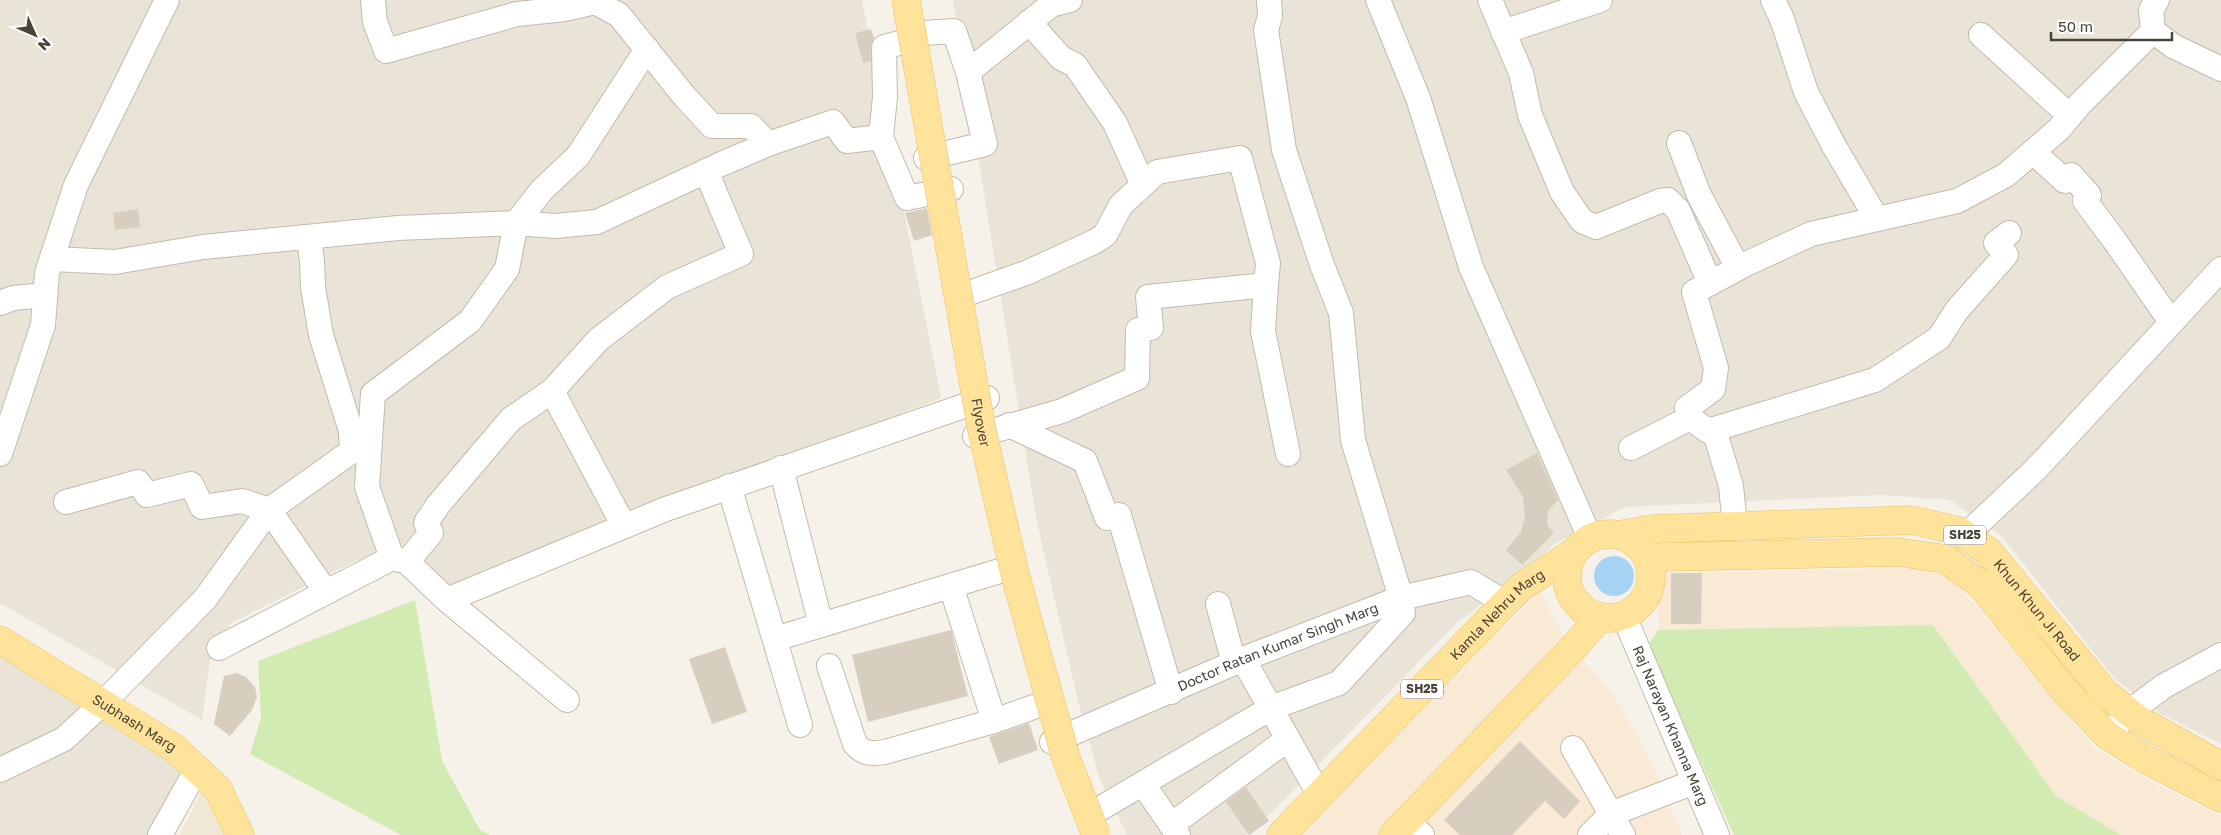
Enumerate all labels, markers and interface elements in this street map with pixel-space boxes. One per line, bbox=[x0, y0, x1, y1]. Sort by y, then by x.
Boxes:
north arrow bbox=[10, 10, 60, 60]
scale bar bbox=[2051, 10, 2172, 42]
text: 50 m bbox=[2058, 17, 2093, 35]
text: N bbox=[35, 35, 54, 54]
street label: Flyover bbox=[968, 397, 995, 449]
road number: SH25 bbox=[1944, 526, 1986, 544]
street label: Khun Khun Ji Road bbox=[1990, 555, 2084, 664]
street label: Kamla Nehru Marg bbox=[1446, 565, 1547, 663]
street label: Doctor Ratan Kumar Singh Marg bbox=[1175, 599, 1380, 695]
street label: Raj Narayan Khanna Marg bbox=[1629, 643, 1712, 808]
road number: SH25 bbox=[1401, 680, 1443, 699]
street label: Subhash Marg bbox=[89, 690, 180, 755]

